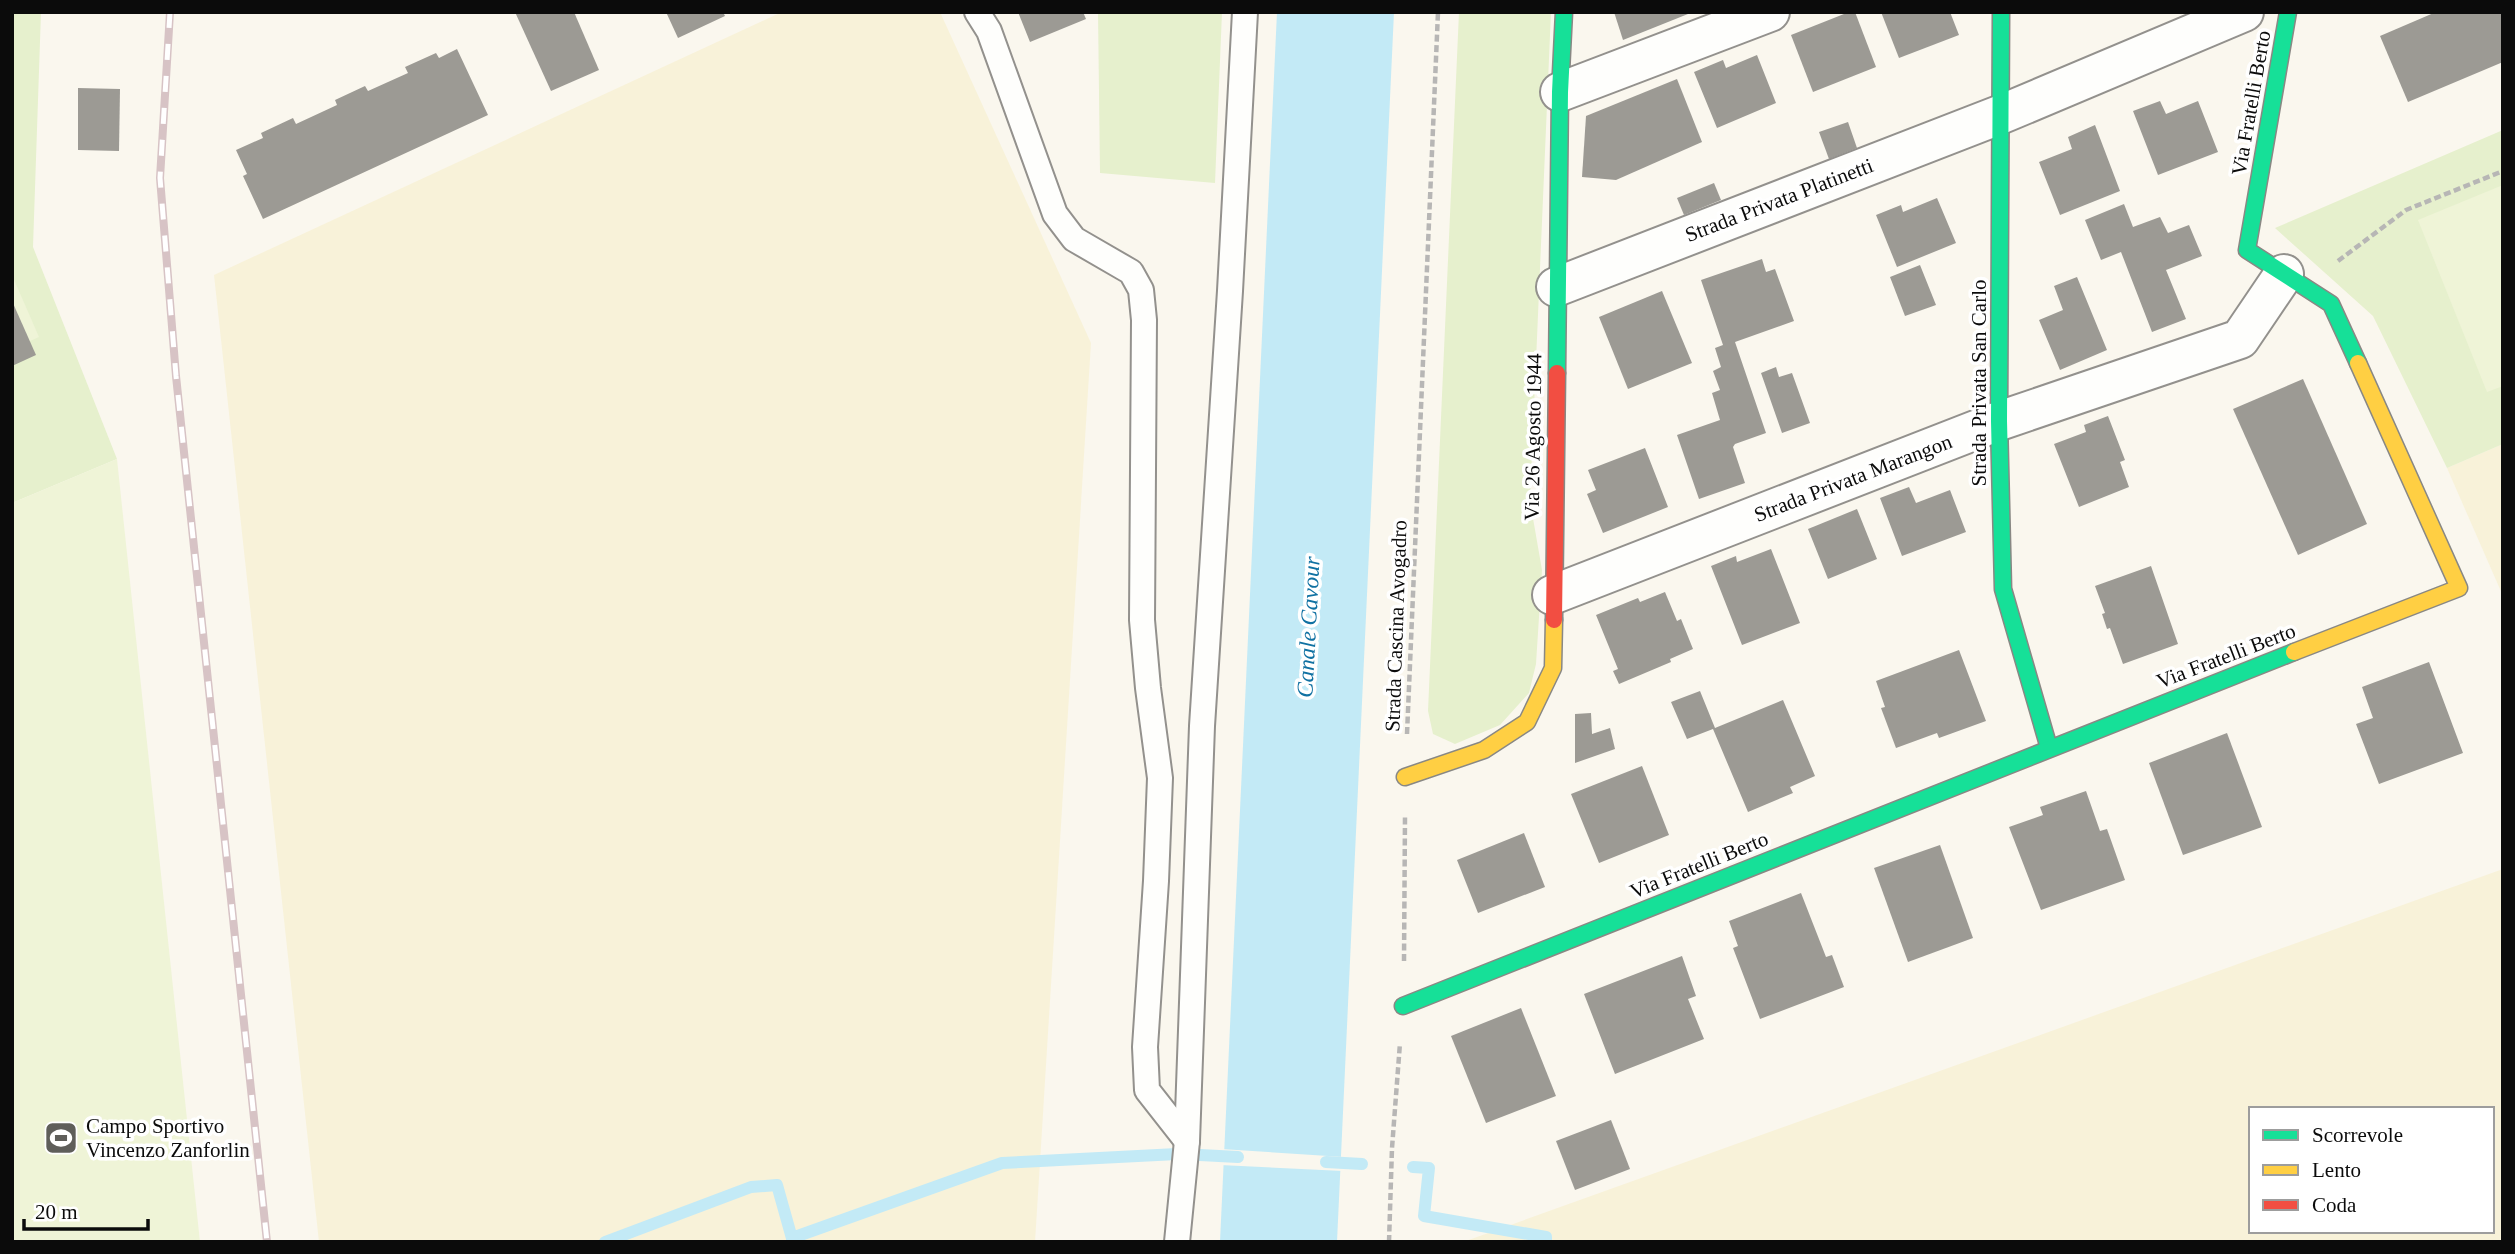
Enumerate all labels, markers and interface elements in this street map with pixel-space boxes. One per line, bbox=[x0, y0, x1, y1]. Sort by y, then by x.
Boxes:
street label: Via Fratelli Berto bbox=[2226, 29, 2276, 177]
street label: Strada Privata Platinetti bbox=[1682, 153, 1877, 247]
street label: Strada Privata San Carlo bbox=[1967, 279, 1991, 487]
street label: Via 26 Agosto 1944 bbox=[1520, 353, 1546, 521]
street label: Strada Privata Marangon bbox=[1751, 429, 1956, 527]
street label: Strada Cascina Avogadro bbox=[1380, 520, 1412, 732]
water label: Canale Cavour bbox=[1292, 555, 1325, 698]
street label: Via Fratelli Berto bbox=[2153, 618, 2299, 694]
street label: Via Fratelli Berto bbox=[1626, 826, 1772, 904]
legend bbox=[2249, 1107, 2494, 1233]
place label: Campo Sportivo Vincenzo Zanforlin bbox=[86, 1114, 250, 1162]
sports icon: Campo Sportivo Vincenzo Zanforlin bbox=[42, 1119, 80, 1157]
text: Scorrevole bbox=[2312, 1123, 2403, 1147]
text: Lento bbox=[2312, 1158, 2361, 1182]
scale bar bbox=[24, 1188, 149, 1232]
text: Coda bbox=[2312, 1193, 2357, 1217]
text: 20 m bbox=[35, 1200, 78, 1224]

